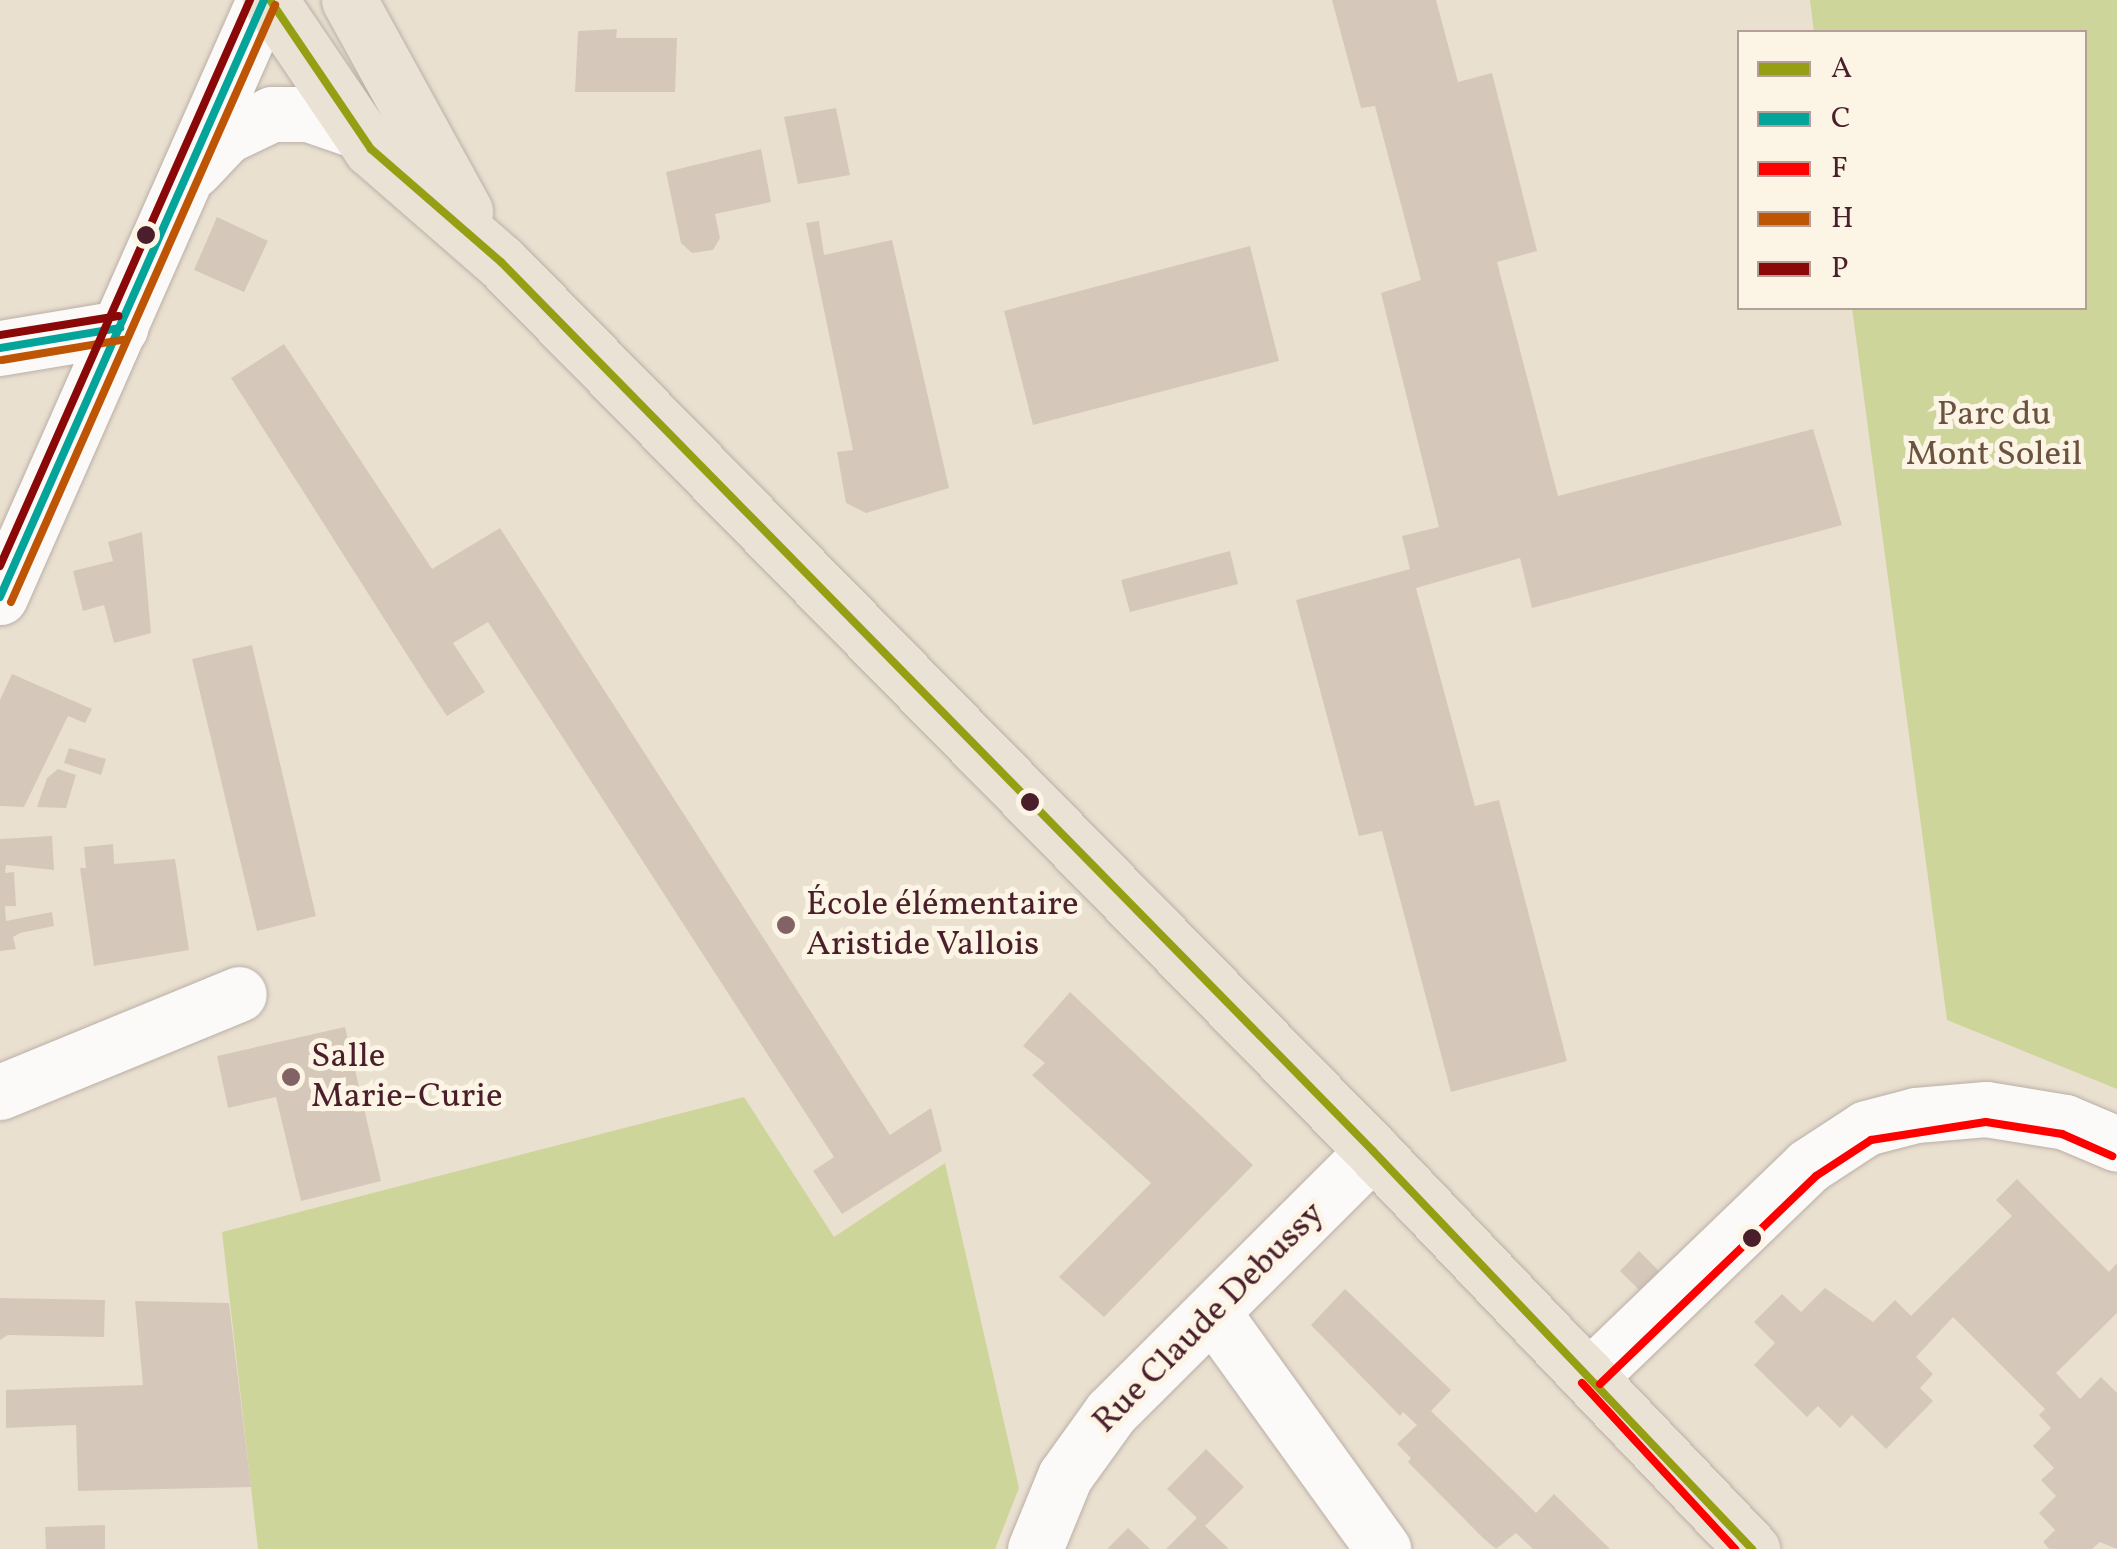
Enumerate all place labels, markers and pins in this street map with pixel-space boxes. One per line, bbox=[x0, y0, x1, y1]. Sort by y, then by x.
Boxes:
unlabelled marker bbox=[136, 225, 156, 245]
unlabelled marker bbox=[1020, 792, 1040, 812]
place label: École élémentaire Aristide Vallois bbox=[806, 884, 1079, 966]
marker: École élémentaire Aristide Vallois bbox=[775, 914, 797, 936]
place label: Salle Marie-Curie bbox=[311, 1036, 503, 1118]
marker: Salle Marie-Curie bbox=[280, 1066, 302, 1088]
unlabelled marker bbox=[1742, 1228, 1762, 1248]

